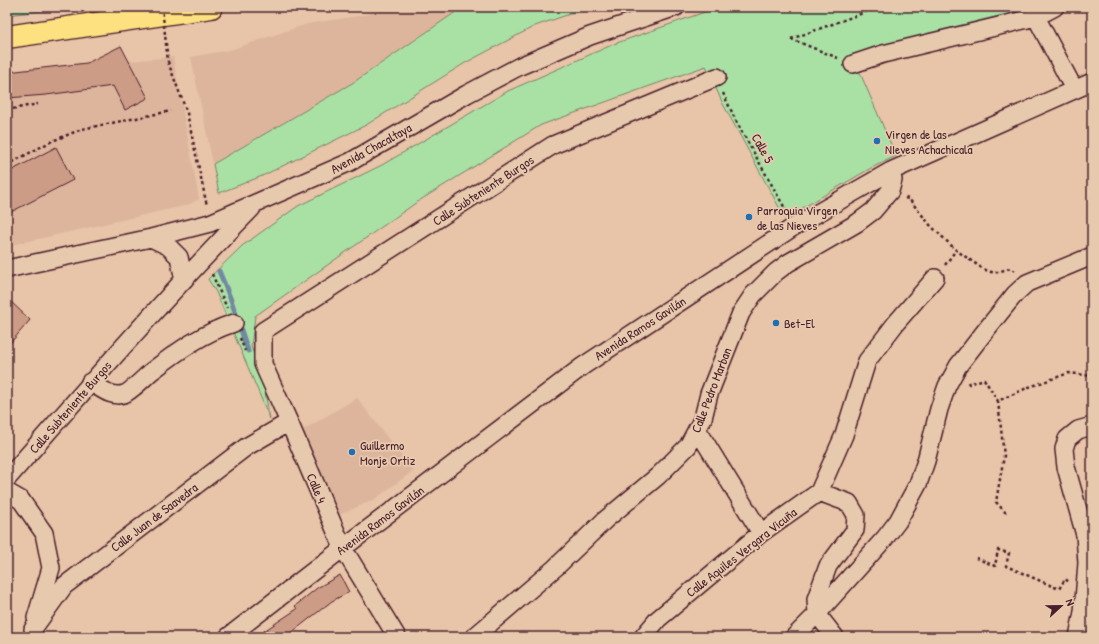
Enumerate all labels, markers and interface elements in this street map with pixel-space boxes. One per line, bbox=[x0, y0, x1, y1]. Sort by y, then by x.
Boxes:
street label: Avenida Chacaltaya bbox=[327, 118, 415, 178]
place label: Virgen de las NIeves Achachicala bbox=[885, 125, 973, 158]
street label: Calle 5 bbox=[747, 130, 779, 167]
marker: Virgen de las NIeves Achachicala bbox=[872, 136, 882, 146]
street label: Calle Subteniente Burgos bbox=[429, 150, 537, 230]
place label: Parroquia Virgen de las Nieves bbox=[757, 201, 838, 234]
marker: Parroquia Virgen de las Nieves bbox=[744, 212, 754, 222]
street label: Avenida Ramos Gavilán bbox=[591, 292, 689, 364]
place label: Bet-El bbox=[784, 314, 815, 332]
marker: Bet-El bbox=[771, 318, 781, 328]
street label: Calle Pedro Marban bbox=[686, 345, 736, 435]
street label: Calle Subteniente Burgos bbox=[25, 357, 115, 457]
place label: Guillermo Monje Ortiz bbox=[360, 436, 416, 469]
marker: Guillermo Monje Ortiz bbox=[347, 447, 357, 457]
street label: Calle 4 bbox=[303, 470, 331, 506]
street label: Calle Juan de Saavedra bbox=[107, 478, 201, 556]
street label: Avenida Ramos Gavilán bbox=[332, 481, 428, 559]
street label: Calle Aquiles Vergara Vicuña bbox=[682, 503, 800, 601]
north arrow bbox=[1041, 586, 1081, 626]
text: N bbox=[1063, 597, 1078, 608]

